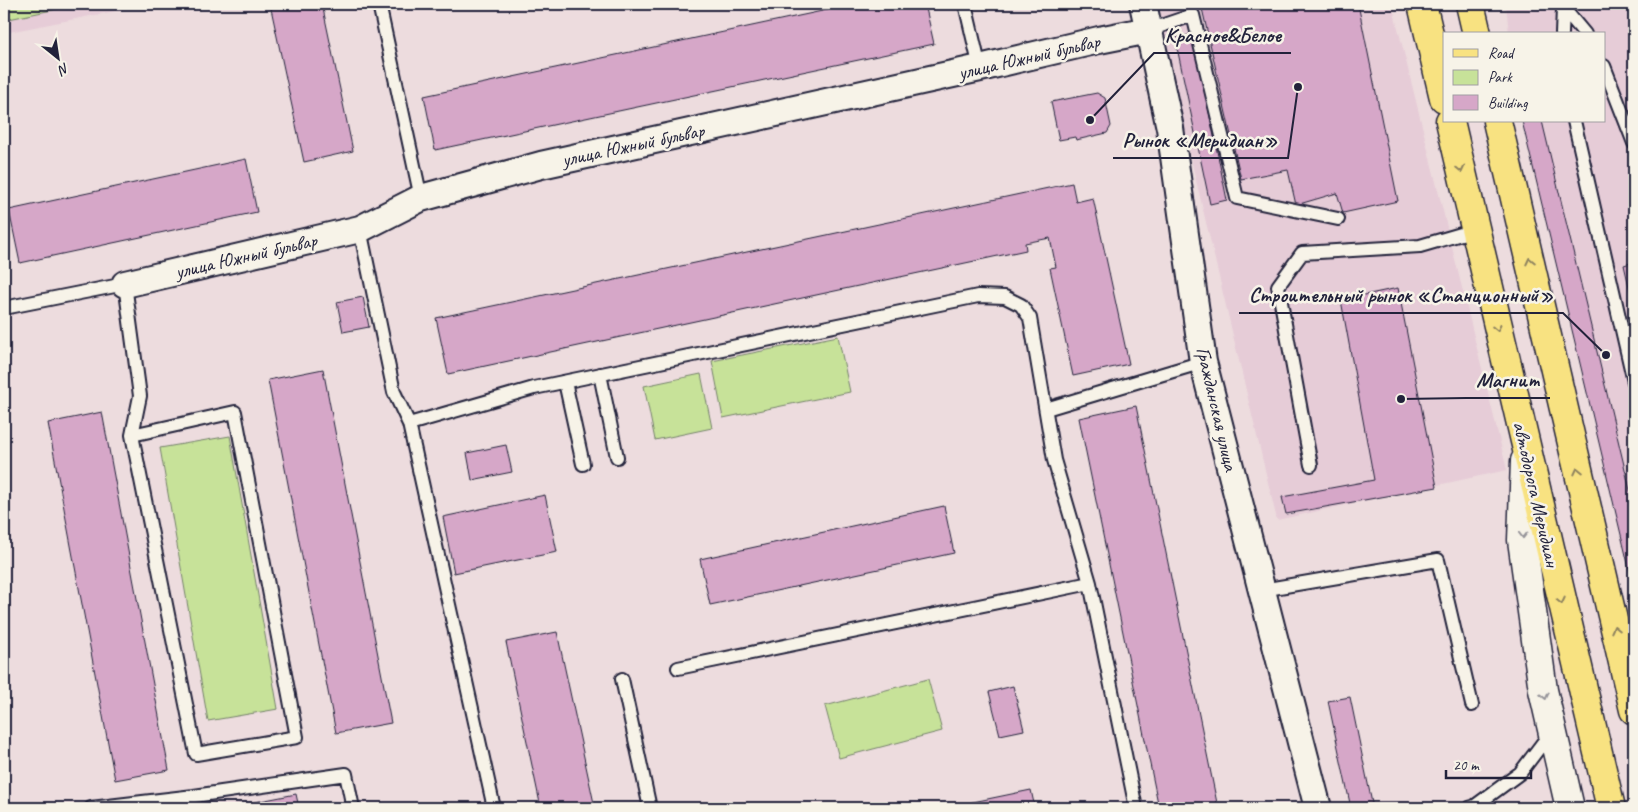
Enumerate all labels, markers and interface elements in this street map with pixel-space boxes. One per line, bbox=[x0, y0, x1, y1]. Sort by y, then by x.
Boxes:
callout: Красное&Белое bbox=[1154, 17, 1291, 53]
text: Красное&Белое bbox=[1165, 22, 1283, 48]
street label: улица Южный бульвар bbox=[955, 28, 1104, 86]
north arrow bbox=[32, 32, 82, 82]
legend bbox=[1443, 32, 1606, 122]
text: Road bbox=[1488, 44, 1515, 63]
text: N bbox=[54, 59, 72, 80]
text: Park bbox=[1488, 68, 1513, 87]
text: Building bbox=[1488, 94, 1528, 113]
street label: улица Южный бульвар bbox=[559, 117, 708, 172]
callout: Рынок «Меридиан» bbox=[1113, 122, 1288, 158]
text: Рынок «Меридиан» bbox=[1123, 127, 1278, 153]
one-way arrow bbox=[1455, 164, 1466, 173]
street label: улица Южный бульвар bbox=[172, 227, 321, 285]
one-way arrow bbox=[1525, 257, 1536, 266]
callout: Строительный рынок «Станционный» bbox=[1239, 277, 1563, 313]
text: Строительный рынок «Станционный» bbox=[1249, 282, 1553, 308]
one-way arrow bbox=[1491, 324, 1502, 333]
street label: Гражданская улица bbox=[1191, 345, 1244, 475]
callout: Магнит bbox=[1466, 362, 1550, 398]
text: Магнит bbox=[1476, 367, 1541, 393]
street label: автодорога Меридиан bbox=[1507, 419, 1565, 571]
one-way arrow bbox=[1574, 466, 1584, 475]
one-way arrow bbox=[1518, 532, 1528, 540]
one-way arrow bbox=[1555, 597, 1566, 606]
one-way arrow bbox=[1610, 624, 1621, 633]
one-way arrow bbox=[1539, 692, 1550, 701]
scale bar bbox=[1446, 747, 1530, 779]
text: 20 m bbox=[1453, 756, 1480, 775]

